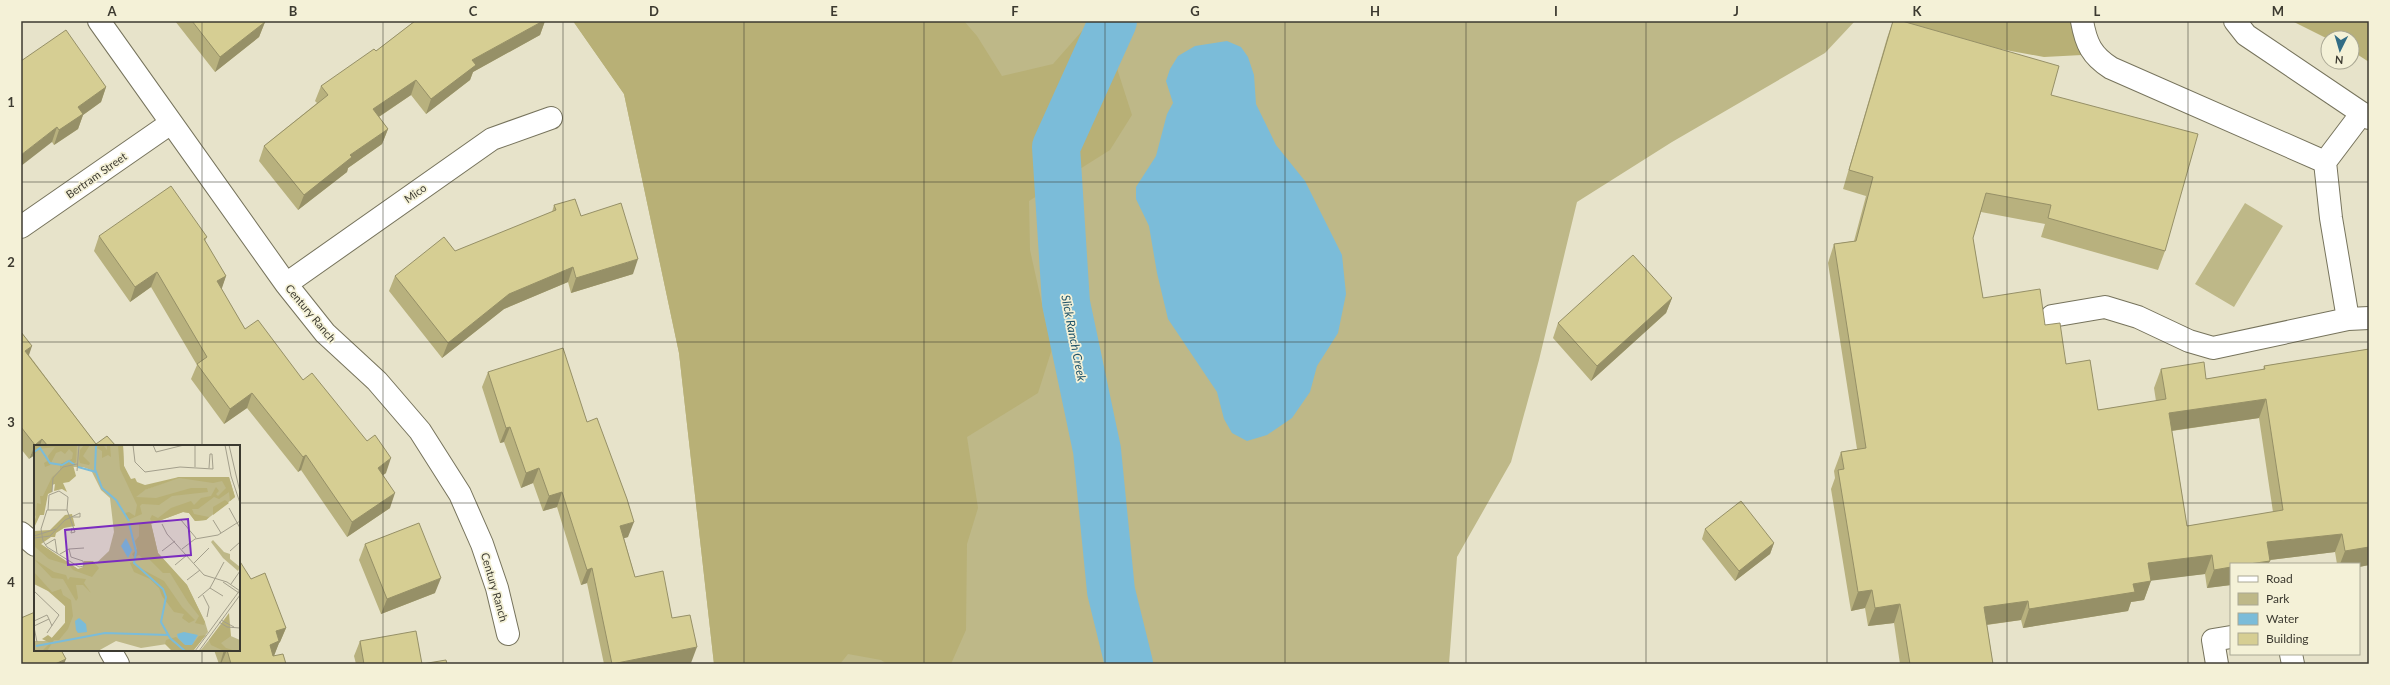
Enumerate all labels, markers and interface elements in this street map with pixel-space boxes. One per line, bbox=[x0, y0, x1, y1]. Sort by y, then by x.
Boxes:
text: A bbox=[106, 3, 117, 19]
text: B bbox=[289, 3, 298, 19]
text: C bbox=[469, 3, 478, 19]
text: D bbox=[649, 3, 659, 19]
text: E bbox=[830, 3, 838, 19]
text: F bbox=[1011, 3, 1019, 19]
text: G bbox=[1190, 3, 1200, 19]
text: H bbox=[1370, 3, 1380, 19]
text: I bbox=[1554, 3, 1558, 19]
text: J bbox=[1733, 3, 1739, 19]
text: K bbox=[1913, 3, 1923, 19]
text: L bbox=[2094, 3, 2101, 19]
text: M bbox=[2272, 3, 2284, 19]
north arrow bbox=[2320, 30, 2360, 70]
text: N bbox=[2334, 54, 2344, 67]
text: 1 bbox=[7, 94, 15, 110]
street label: Bertram Street bbox=[63, 149, 129, 201]
street label: Mico bbox=[401, 181, 429, 205]
text: 2 bbox=[7, 254, 15, 270]
street label: Century Ranch bbox=[283, 282, 339, 344]
water label: Slick Ranch Creek bbox=[1058, 294, 1090, 383]
text: 3 bbox=[7, 414, 15, 430]
inset map bbox=[34, 445, 240, 651]
street label: Century Ranch bbox=[479, 551, 511, 623]
legend bbox=[2230, 563, 2360, 655]
text: Road bbox=[2266, 571, 2293, 586]
text: 4 bbox=[7, 574, 15, 590]
text: Park bbox=[2266, 591, 2290, 606]
text: Water bbox=[2266, 611, 2299, 626]
text: Building bbox=[2266, 631, 2309, 646]

